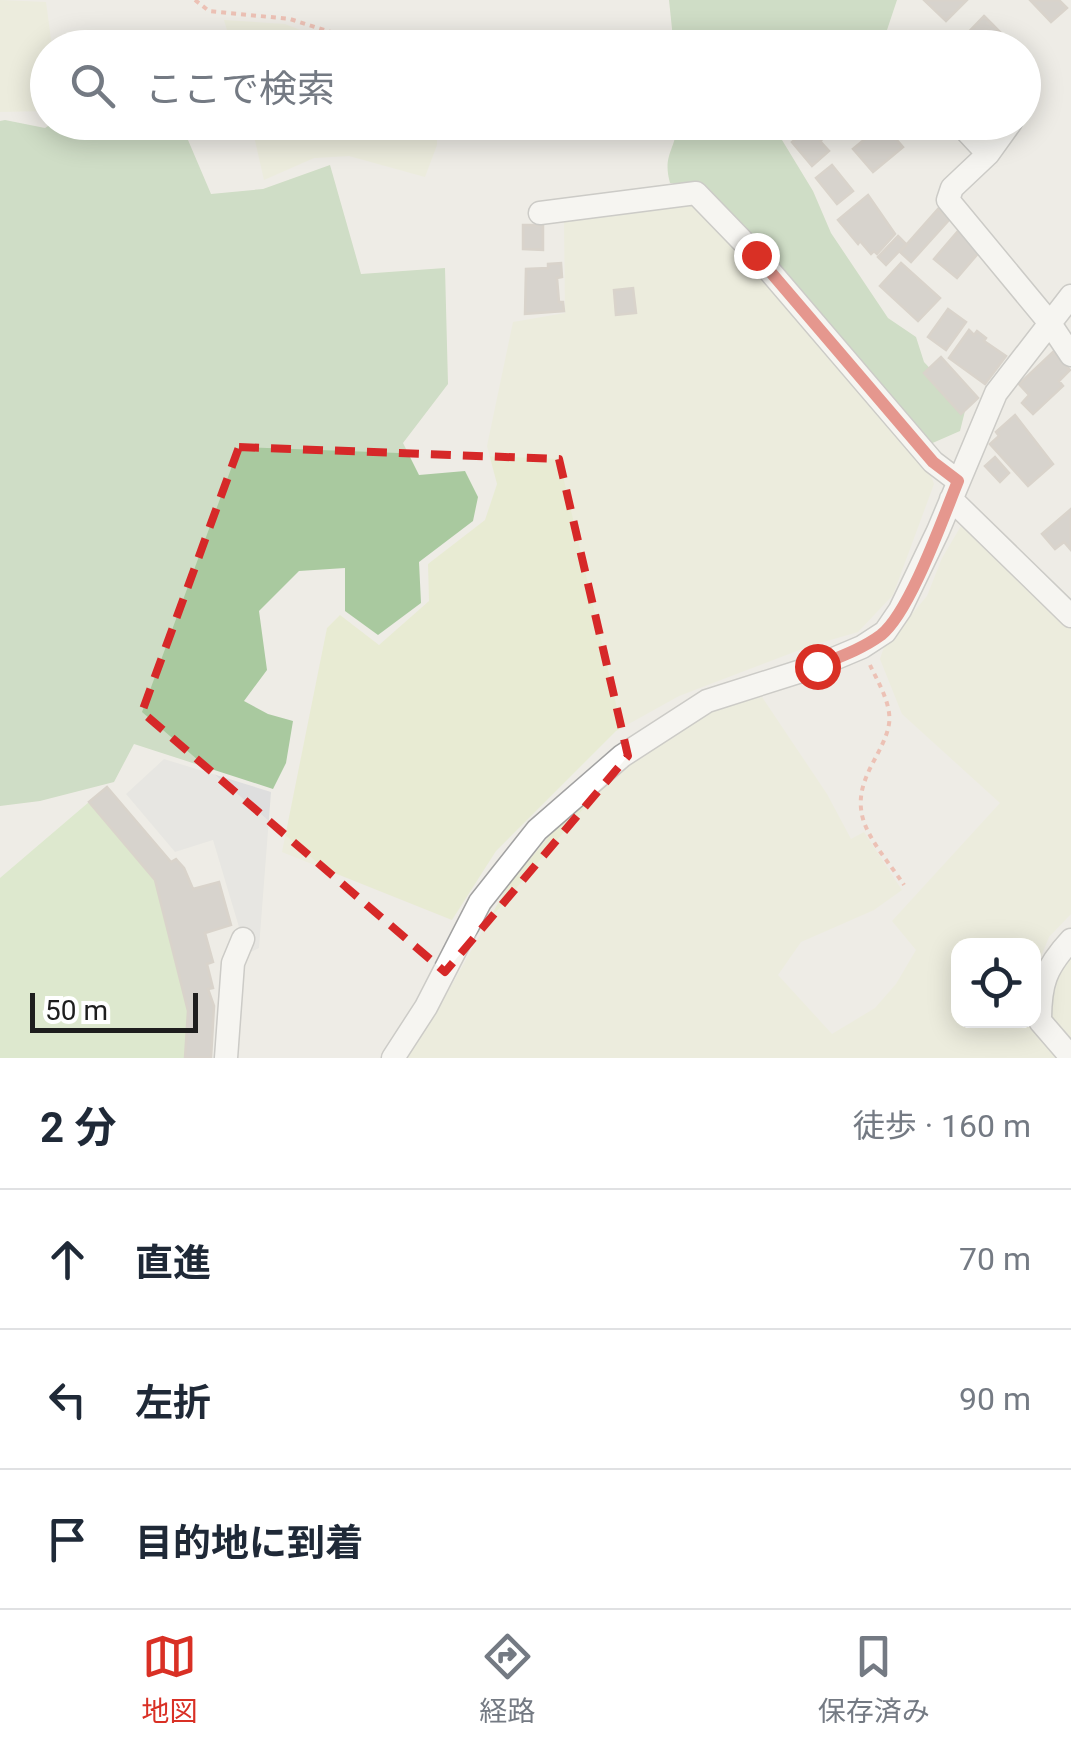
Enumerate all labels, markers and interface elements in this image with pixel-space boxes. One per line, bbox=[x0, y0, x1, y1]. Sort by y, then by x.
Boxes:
search box bbox=[30, 30, 1041, 140]
icon: search bbox=[65, 58, 120, 113]
text: ここで検索 bbox=[145, 67, 335, 111]
route end bbox=[734, 233, 780, 279]
route start bbox=[795, 644, 841, 690]
map controls bbox=[951, 938, 1041, 1028]
button: locate bbox=[951, 938, 1041, 1028]
scale bar bbox=[30, 988, 198, 1032]
text: 50 m bbox=[45, 994, 108, 1027]
text: 2 分 bbox=[40, 1103, 117, 1152]
text: 徒歩 · 160 m bbox=[853, 1107, 1031, 1145]
icon: ahead bbox=[40, 1232, 95, 1287]
text: 70 m bbox=[959, 1240, 1031, 1278]
text: 直進 bbox=[135, 1241, 211, 1285]
icon: left bbox=[40, 1372, 95, 1427]
text: 90 m bbox=[959, 1380, 1031, 1418]
text: 左折 bbox=[135, 1381, 211, 1425]
icon: arrive bbox=[40, 1512, 95, 1567]
text: 目的地に到着 bbox=[135, 1521, 363, 1565]
tab: 地図 bbox=[141, 1629, 197, 1729]
tab: 経路 bbox=[479, 1629, 536, 1729]
tab: 保存済み bbox=[818, 1629, 930, 1729]

